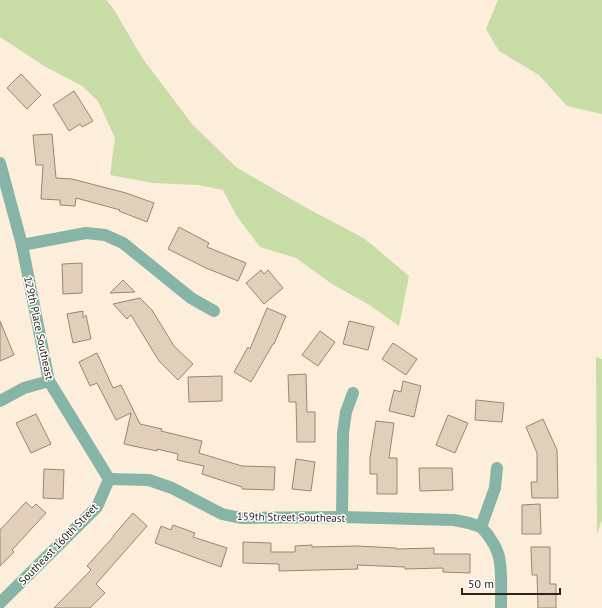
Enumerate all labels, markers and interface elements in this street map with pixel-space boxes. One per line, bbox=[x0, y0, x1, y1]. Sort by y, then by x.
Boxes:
street label: 129th Place Southeast bbox=[21, 275, 57, 381]
street label: Southeast 160th Street bbox=[15, 500, 101, 588]
street label: 159th Street Southeast bbox=[237, 509, 346, 525]
scale bar bbox=[462, 570, 560, 596]
text: 50 m bbox=[468, 576, 494, 591]

